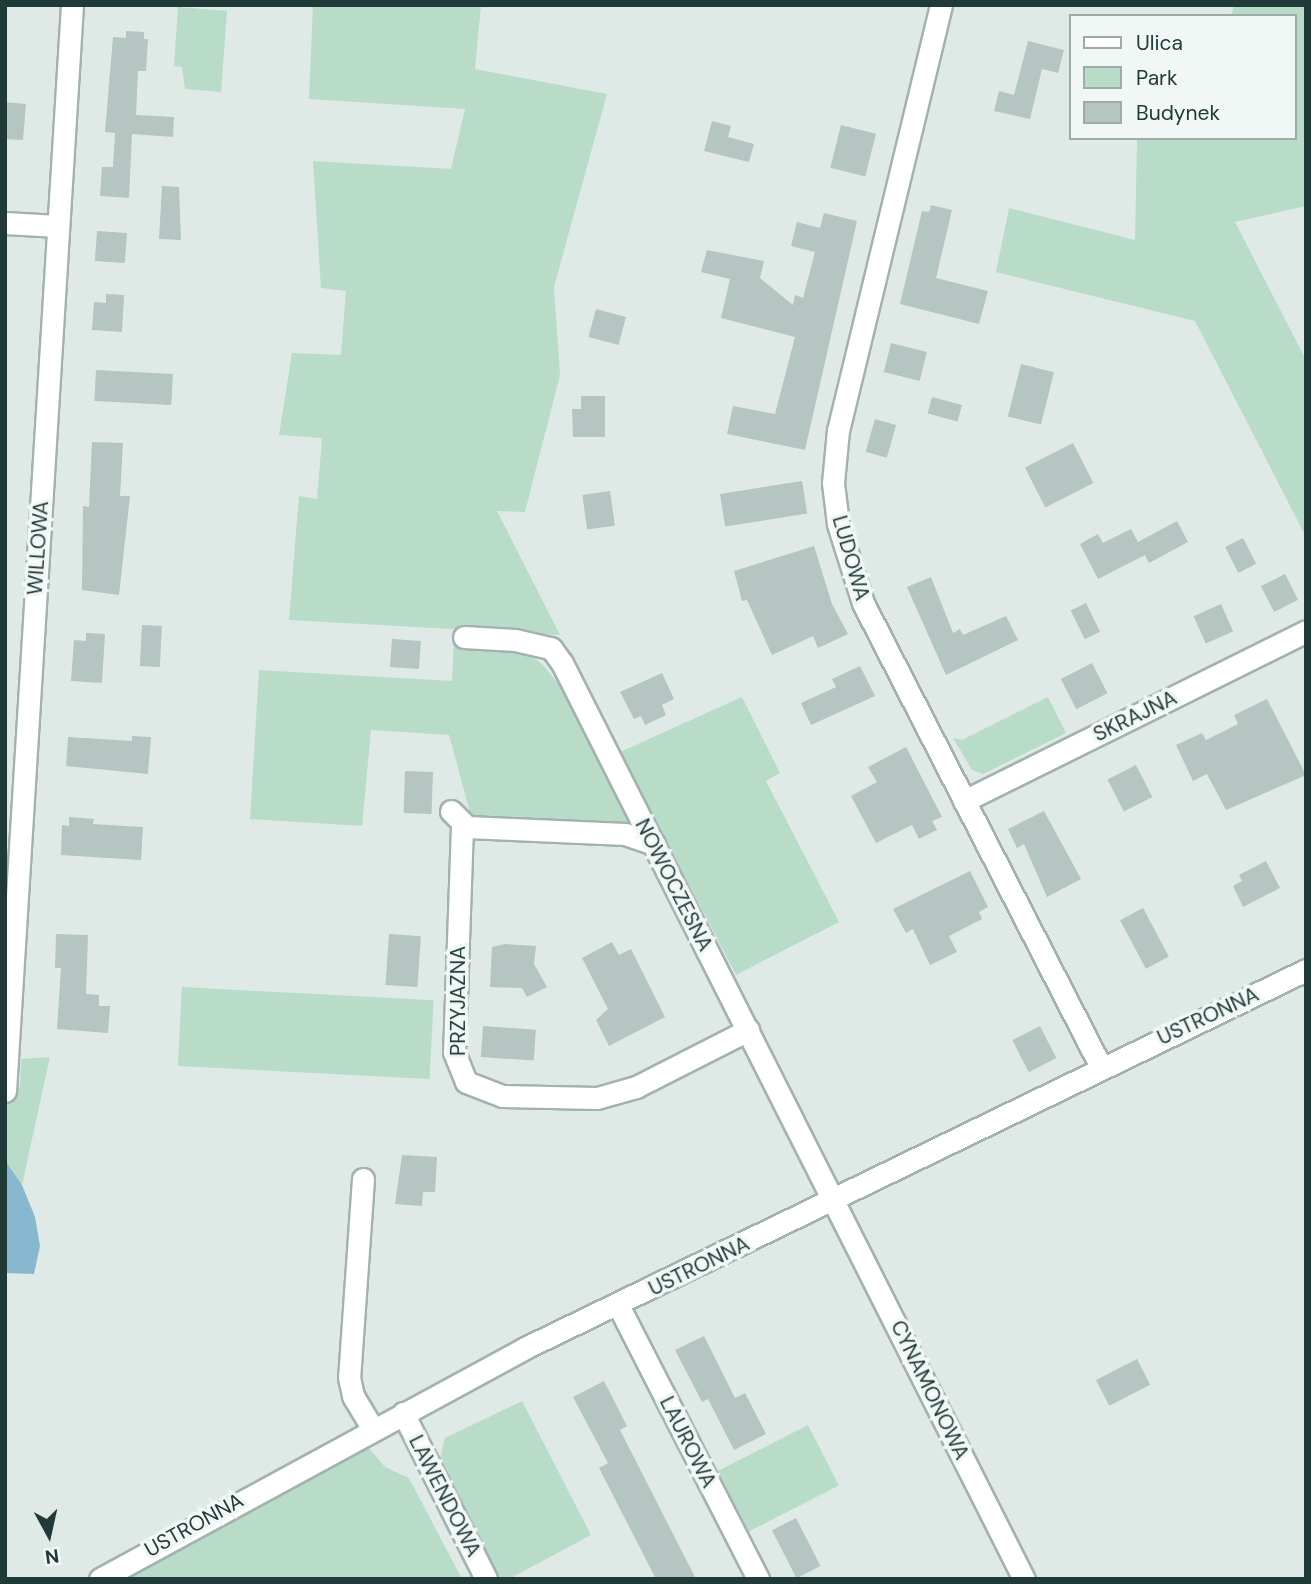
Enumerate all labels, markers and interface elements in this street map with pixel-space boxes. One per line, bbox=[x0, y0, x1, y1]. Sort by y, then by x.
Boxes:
legend bbox=[1070, 14, 1297, 140]
text: Ulica bbox=[1136, 29, 1183, 57]
text: Park bbox=[1136, 64, 1177, 92]
text: Budynek bbox=[1136, 99, 1220, 127]
street label: WILLOWA bbox=[22, 500, 54, 596]
street label: LUDOWA bbox=[827, 513, 875, 603]
street label: SKRAJNA bbox=[1089, 685, 1181, 747]
street label: NOWOCZESNA bbox=[630, 815, 718, 955]
street label: PRZYJAZNA bbox=[445, 946, 471, 1056]
street label: USTRONNA bbox=[1153, 982, 1263, 1050]
street label: USTRONNA bbox=[644, 1231, 754, 1301]
street label: CYNAMONOWA bbox=[885, 1316, 975, 1464]
street label: LAUROWA bbox=[654, 1392, 722, 1492]
street label: LAWENDOWA bbox=[404, 1431, 486, 1561]
street label: USTRONNA bbox=[140, 1488, 248, 1562]
north arrow bbox=[14, 1500, 84, 1570]
text: N bbox=[43, 1543, 61, 1570]

